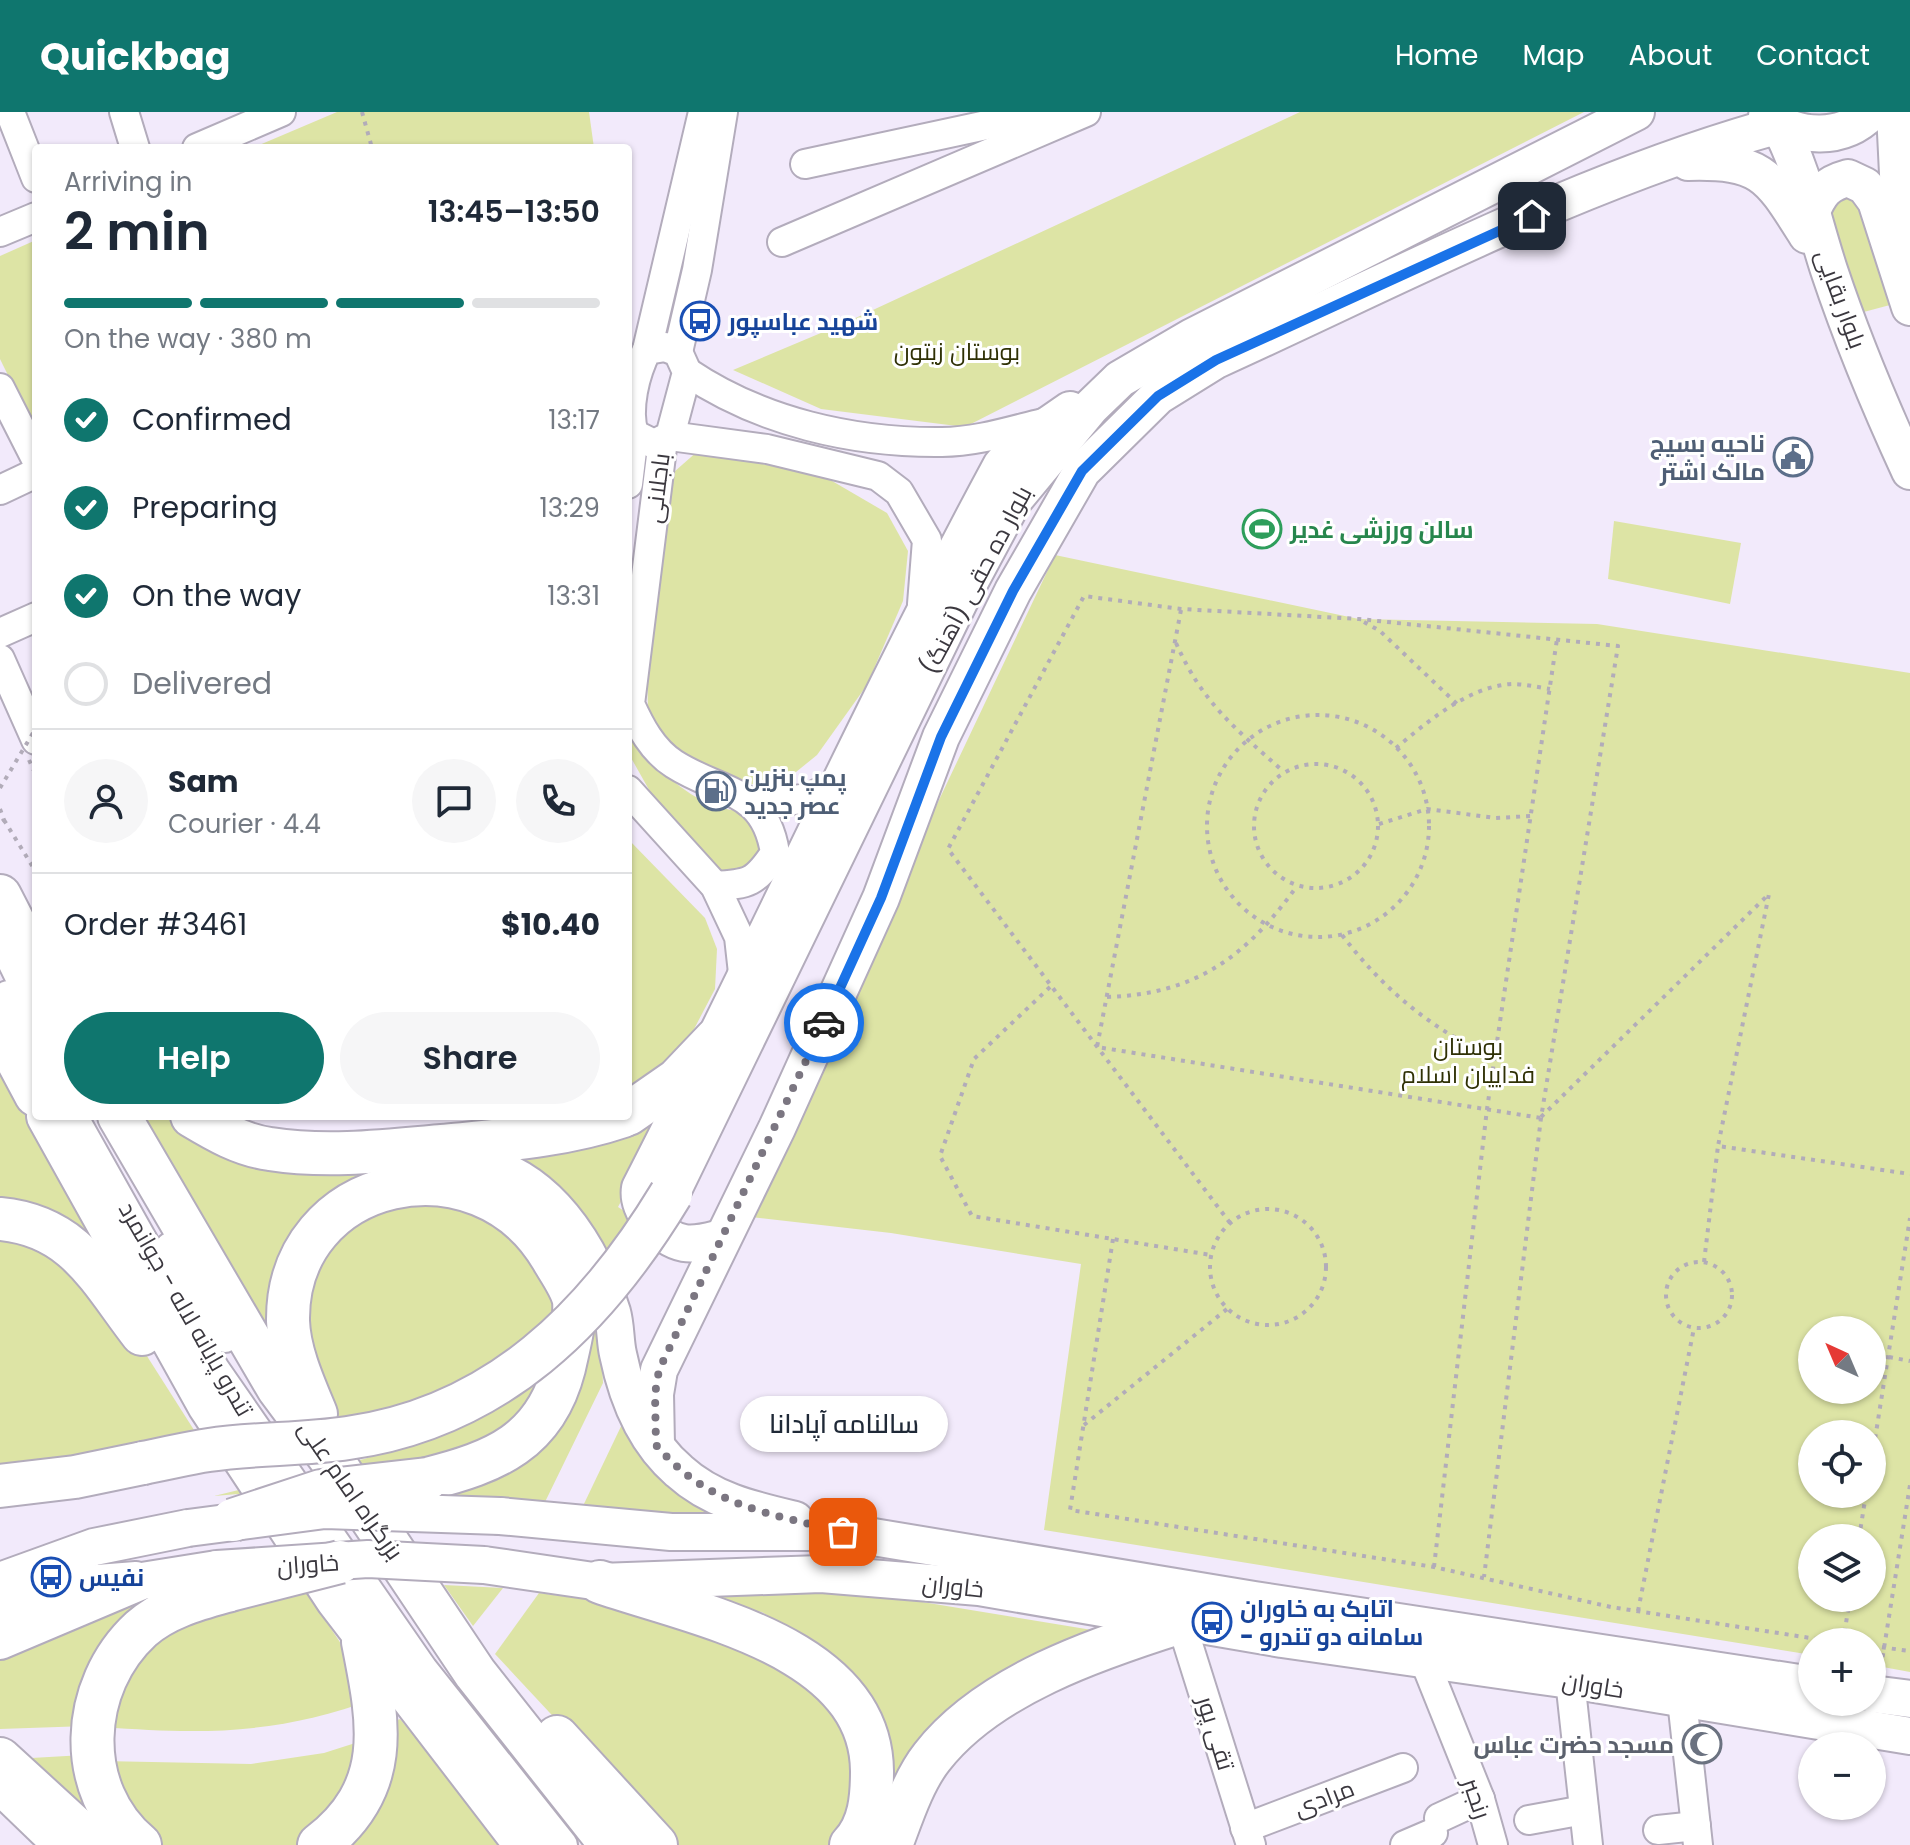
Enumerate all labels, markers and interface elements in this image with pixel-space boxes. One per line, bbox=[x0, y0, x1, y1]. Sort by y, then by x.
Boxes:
text: Quickbag bbox=[40, 30, 231, 83]
text: Home bbox=[1395, 36, 1478, 75]
text: Map bbox=[1522, 36, 1584, 75]
text: About bbox=[1628, 36, 1712, 75]
text: Contact bbox=[1756, 36, 1870, 75]
text: Arriving in bbox=[64, 164, 193, 200]
pin bbox=[1498, 182, 1566, 250]
text: 13:45–13:50 bbox=[428, 190, 600, 233]
icon: home bbox=[1510, 194, 1554, 238]
text: 2 min bbox=[64, 195, 210, 268]
street label: بلوار بقایی bbox=[1808, 245, 1874, 353]
bus stop icon: شهید عباسپور bbox=[679, 300, 721, 342]
place label: شهید عباسپور bbox=[727, 305, 878, 338]
text: On the way · 380 m bbox=[64, 321, 312, 357]
park label: بوستان زیتون bbox=[894, 335, 1020, 368]
icon: check bbox=[64, 398, 108, 442]
text: Confirmed bbox=[132, 398, 292, 441]
text: 13:17 bbox=[548, 402, 600, 438]
place label: ناحیه بسیج مالک اشتر bbox=[1650, 427, 1765, 488]
public building icon: ناحیه بسیج مالک اشتر bbox=[1772, 436, 1814, 478]
street label: باجلانی bbox=[636, 451, 678, 525]
street label: بلوار ده حقی (آهنگ) bbox=[912, 480, 1040, 680]
icon: check bbox=[64, 486, 108, 530]
text: Preparing bbox=[132, 486, 278, 529]
text: 13:29 bbox=[539, 490, 600, 526]
sports icon: سالن ورزشی غدیر bbox=[1241, 508, 1283, 550]
place label: سالن ورزشی غدیر bbox=[1289, 513, 1474, 546]
icon: check bbox=[64, 574, 108, 618]
text: On the way bbox=[132, 574, 301, 617]
text: 13:31 bbox=[547, 578, 600, 614]
text: Delivered bbox=[132, 662, 272, 705]
button: person bbox=[64, 759, 148, 843]
button: chat bbox=[412, 759, 496, 843]
button: phone bbox=[516, 759, 600, 843]
text: Sam bbox=[168, 760, 239, 803]
place label: پمپ بنزین عصر جدید bbox=[744, 761, 847, 822]
fuel station icon: پمپ بنزین عصر جدید bbox=[695, 770, 737, 812]
text: Courier · 4.4 bbox=[168, 806, 321, 842]
text: Order #3461 bbox=[64, 903, 247, 946]
text: $10.40 bbox=[501, 903, 600, 946]
courier bbox=[784, 983, 864, 1063]
icon: car bbox=[802, 1001, 846, 1045]
button: Help bbox=[64, 1012, 324, 1104]
button: Share bbox=[340, 1012, 600, 1104]
park label: بوستان فداییان اسلام bbox=[1401, 1030, 1535, 1091]
street label: تندرو پایانه لاله - جوانمرد bbox=[111, 1196, 261, 1423]
north arrow bbox=[1798, 1316, 1886, 1404]
map controls bbox=[1798, 1316, 1886, 1820]
callout: سالنامه آپادانا bbox=[739, 1396, 947, 1452]
text: سالنامه آپادانا bbox=[769, 1406, 919, 1442]
street label: بزرگراه امام علی bbox=[291, 1414, 411, 1566]
button: locate bbox=[1798, 1420, 1886, 1508]
pin bbox=[809, 1498, 877, 1566]
icon: bag bbox=[821, 1510, 865, 1554]
button: layers bbox=[1798, 1524, 1886, 1612]
street label: خاوران bbox=[276, 1545, 340, 1583]
bus stop icon: نفیس bbox=[30, 1556, 72, 1598]
place label: نفیس bbox=[79, 1561, 144, 1594]
street label: خاوران bbox=[920, 1566, 986, 1606]
place label: اتابک به خاوران - سامانه دو تندرو bbox=[1240, 1592, 1423, 1653]
bus stop icon: اتابک به خاوران - سامانه دو تندرو bbox=[1191, 1601, 1233, 1643]
button: + bbox=[1798, 1628, 1886, 1716]
street label: خاوران bbox=[1560, 1664, 1626, 1706]
street label: تقی پور bbox=[1189, 1690, 1243, 1775]
mosque icon: مسجد حضرت عباس bbox=[1681, 1723, 1723, 1765]
place label: مسجد حضرت عباس bbox=[1473, 1728, 1674, 1761]
button: − bbox=[1798, 1732, 1886, 1820]
street label: مرادی bbox=[1289, 1771, 1359, 1825]
street label: رنجبر bbox=[1454, 1771, 1499, 1823]

